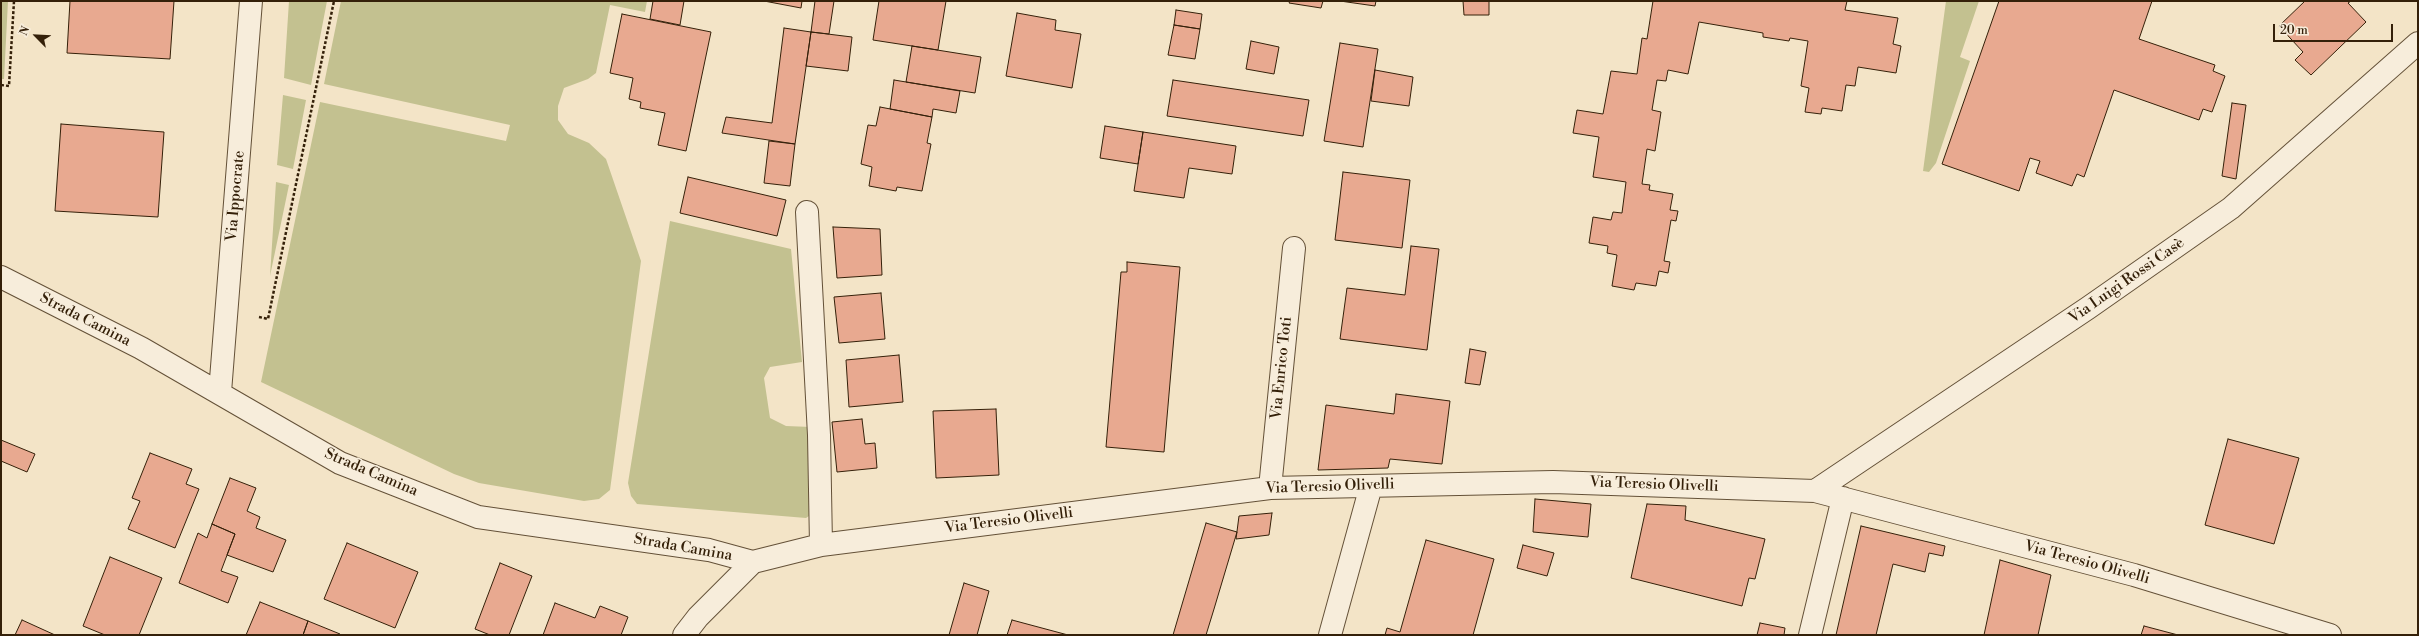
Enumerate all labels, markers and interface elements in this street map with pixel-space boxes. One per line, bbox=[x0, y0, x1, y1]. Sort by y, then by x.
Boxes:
north arrow bbox=[16, 16, 56, 56]
scale bar bbox=[2275, 16, 2395, 42]
text: 20 m bbox=[2280, 23, 2308, 38]
text: N bbox=[17, 24, 33, 38]
street label: Via Ippocrate bbox=[223, 150, 249, 242]
street label: Via Luigi Rossi Casè bbox=[2066, 234, 2188, 328]
street label: Strada Camina bbox=[37, 289, 133, 351]
street label: Via Enrico Toti bbox=[1268, 316, 1296, 420]
street label: Strada Camina bbox=[322, 445, 420, 501]
street label: Via Teresio Olivelli bbox=[1589, 474, 1719, 496]
street label: Via Teresio Olivelli bbox=[1265, 476, 1395, 498]
street label: Via Teresio Olivelli bbox=[944, 504, 1074, 538]
street label: Strada Camina bbox=[632, 530, 734, 566]
street label: Via Teresio Olivelli bbox=[2022, 538, 2152, 588]

